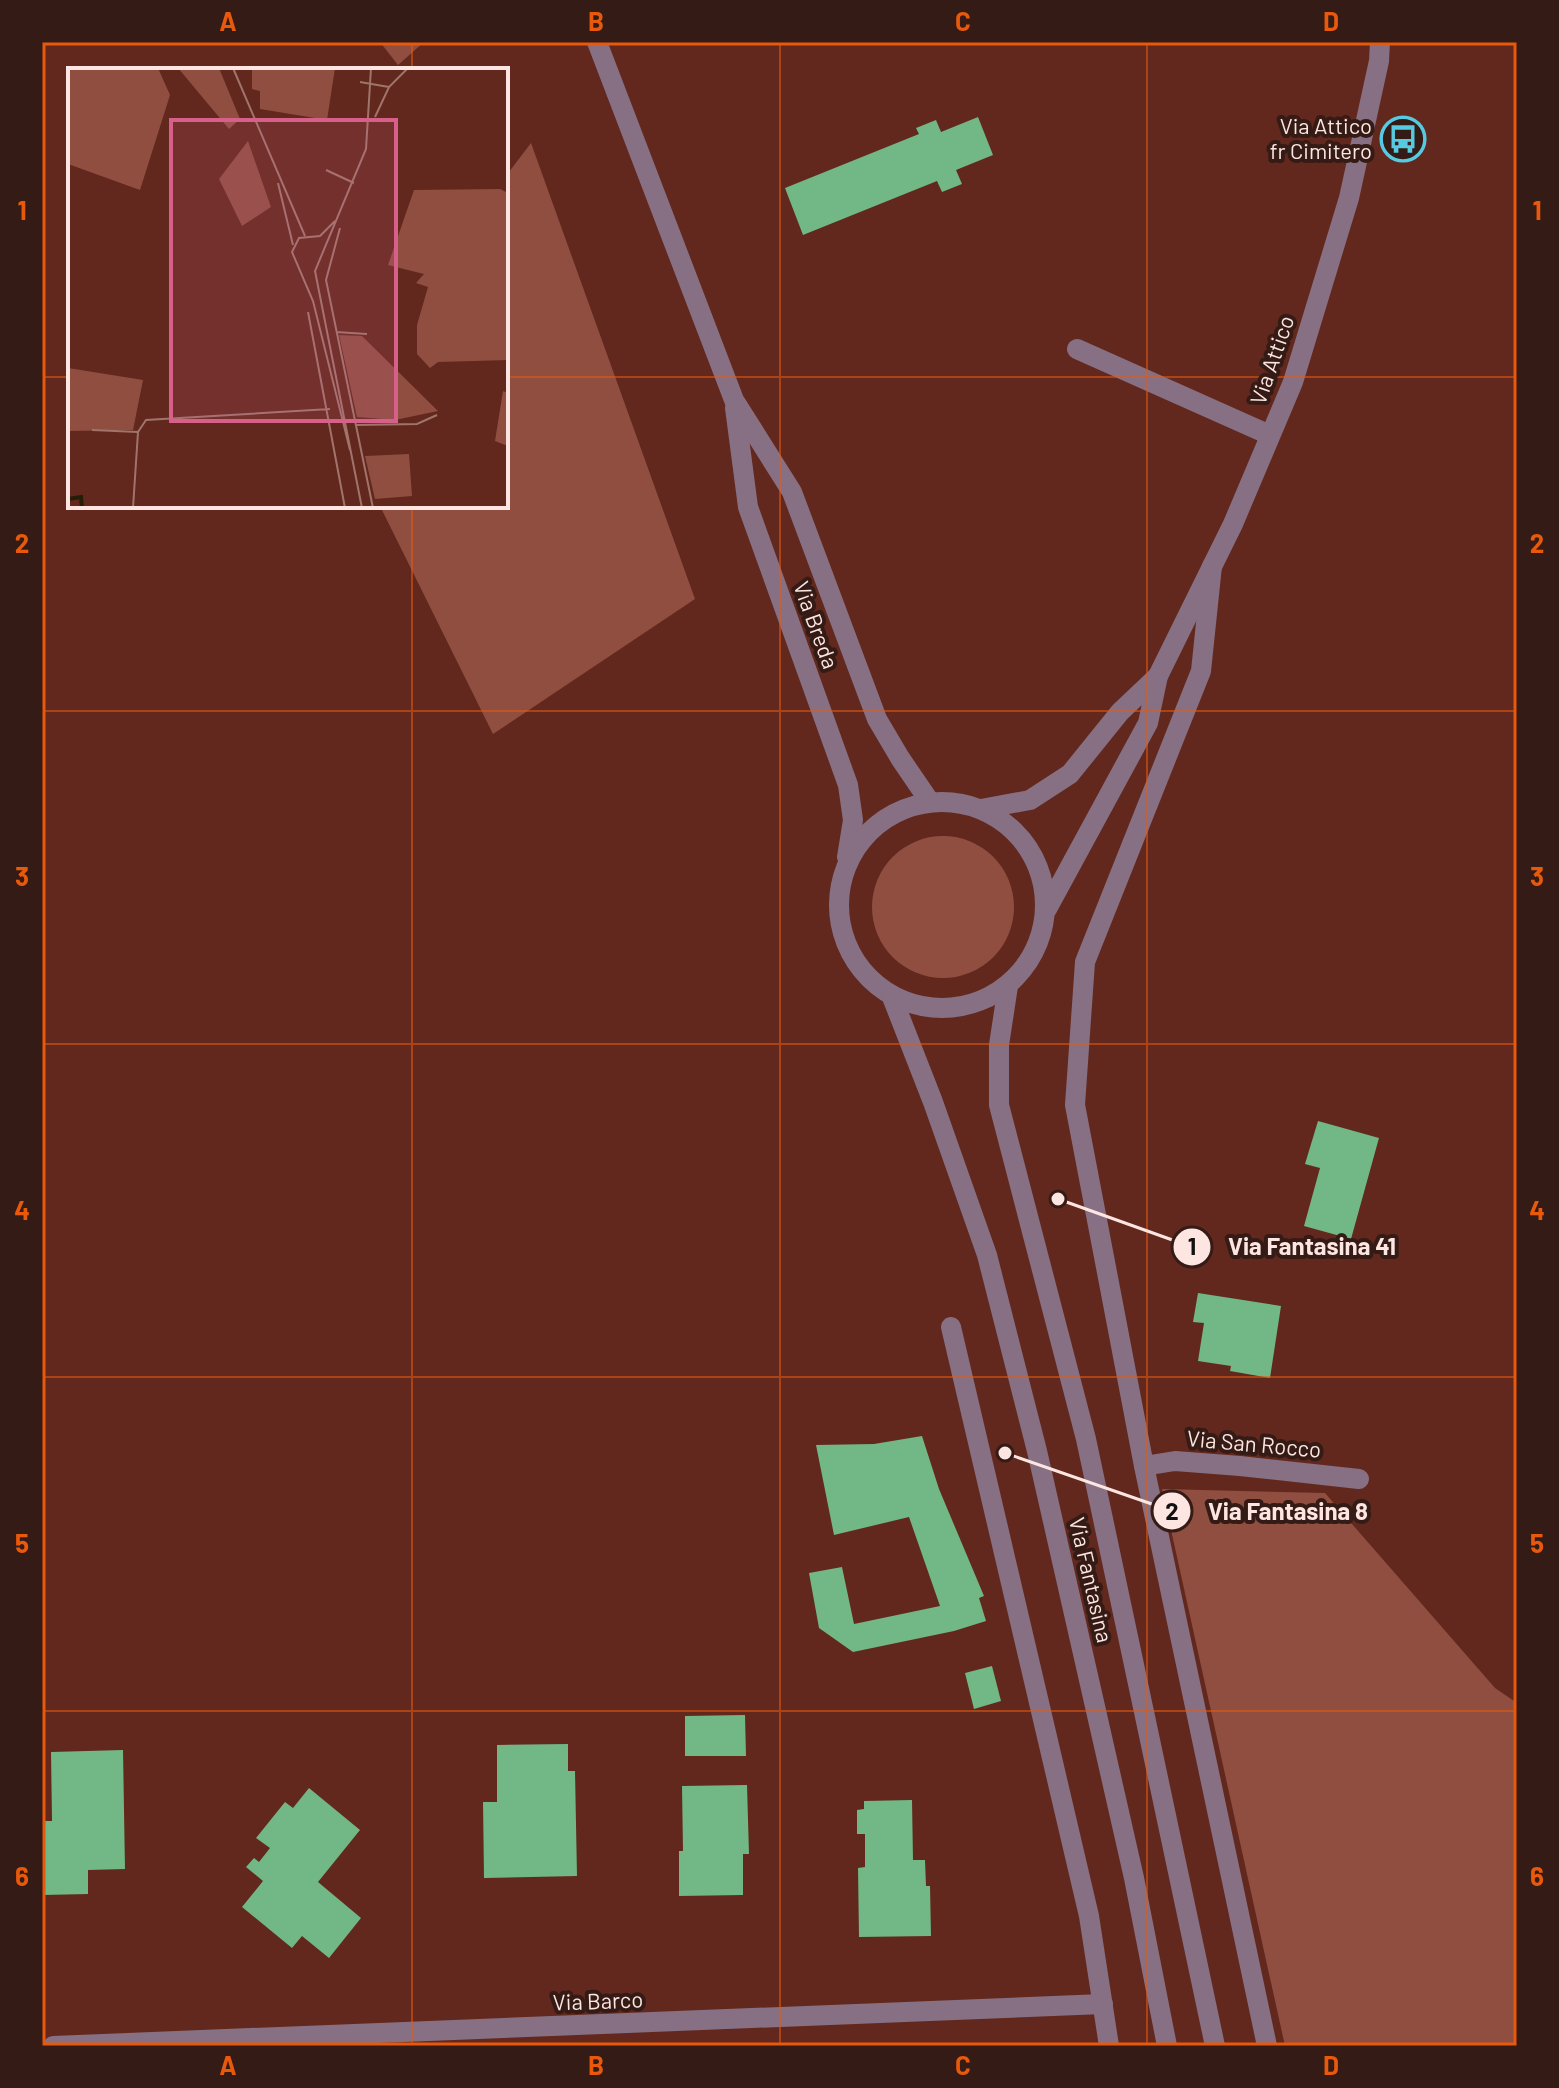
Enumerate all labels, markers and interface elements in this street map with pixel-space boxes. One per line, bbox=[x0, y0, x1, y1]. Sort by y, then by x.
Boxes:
text: A bbox=[219, 5, 237, 36]
text: B bbox=[588, 5, 604, 36]
text: C bbox=[955, 5, 971, 36]
text: D bbox=[1323, 5, 1339, 36]
inset map bbox=[68, 68, 508, 508]
place label: Via Attico fr Cimitero bbox=[1270, 112, 1372, 163]
bus stop icon: Via Attico fr Cimitero bbox=[1379, 115, 1427, 163]
text: 1 bbox=[17, 194, 27, 225]
text: 1 bbox=[1532, 194, 1542, 225]
street label: Via Attico bbox=[1244, 312, 1298, 408]
text: 2 bbox=[15, 527, 29, 558]
text: 2 bbox=[1530, 527, 1544, 558]
street label: Via Breda bbox=[789, 578, 845, 672]
text: 3 bbox=[15, 860, 29, 891]
text: 3 bbox=[1530, 860, 1544, 891]
text: 4 bbox=[14, 1194, 30, 1225]
text: 4 bbox=[1529, 1194, 1545, 1225]
callout: Via Fantasina 41 bbox=[1172, 1223, 1412, 1271]
text: 1 bbox=[1188, 1231, 1196, 1260]
text: Via Fantasina 41 bbox=[1228, 1231, 1396, 1260]
street label: Via San Rocco bbox=[1186, 1424, 1322, 1462]
callout: Via Fantasina 8 bbox=[1152, 1487, 1384, 1535]
text: 2 bbox=[1165, 1496, 1179, 1525]
text: Via Fantasina 8 bbox=[1208, 1496, 1368, 1525]
street label: Via Fantasina bbox=[1065, 1515, 1119, 1645]
text: 5 bbox=[15, 1527, 29, 1558]
text: 5 bbox=[1530, 1527, 1544, 1558]
text: 6 bbox=[15, 1860, 29, 1891]
text: 6 bbox=[1530, 1860, 1544, 1891]
street label: Via Barco bbox=[552, 1985, 644, 2015]
text: A bbox=[219, 2049, 237, 2080]
text: B bbox=[588, 2049, 604, 2080]
text: C bbox=[955, 2049, 971, 2080]
text: D bbox=[1323, 2049, 1339, 2080]

